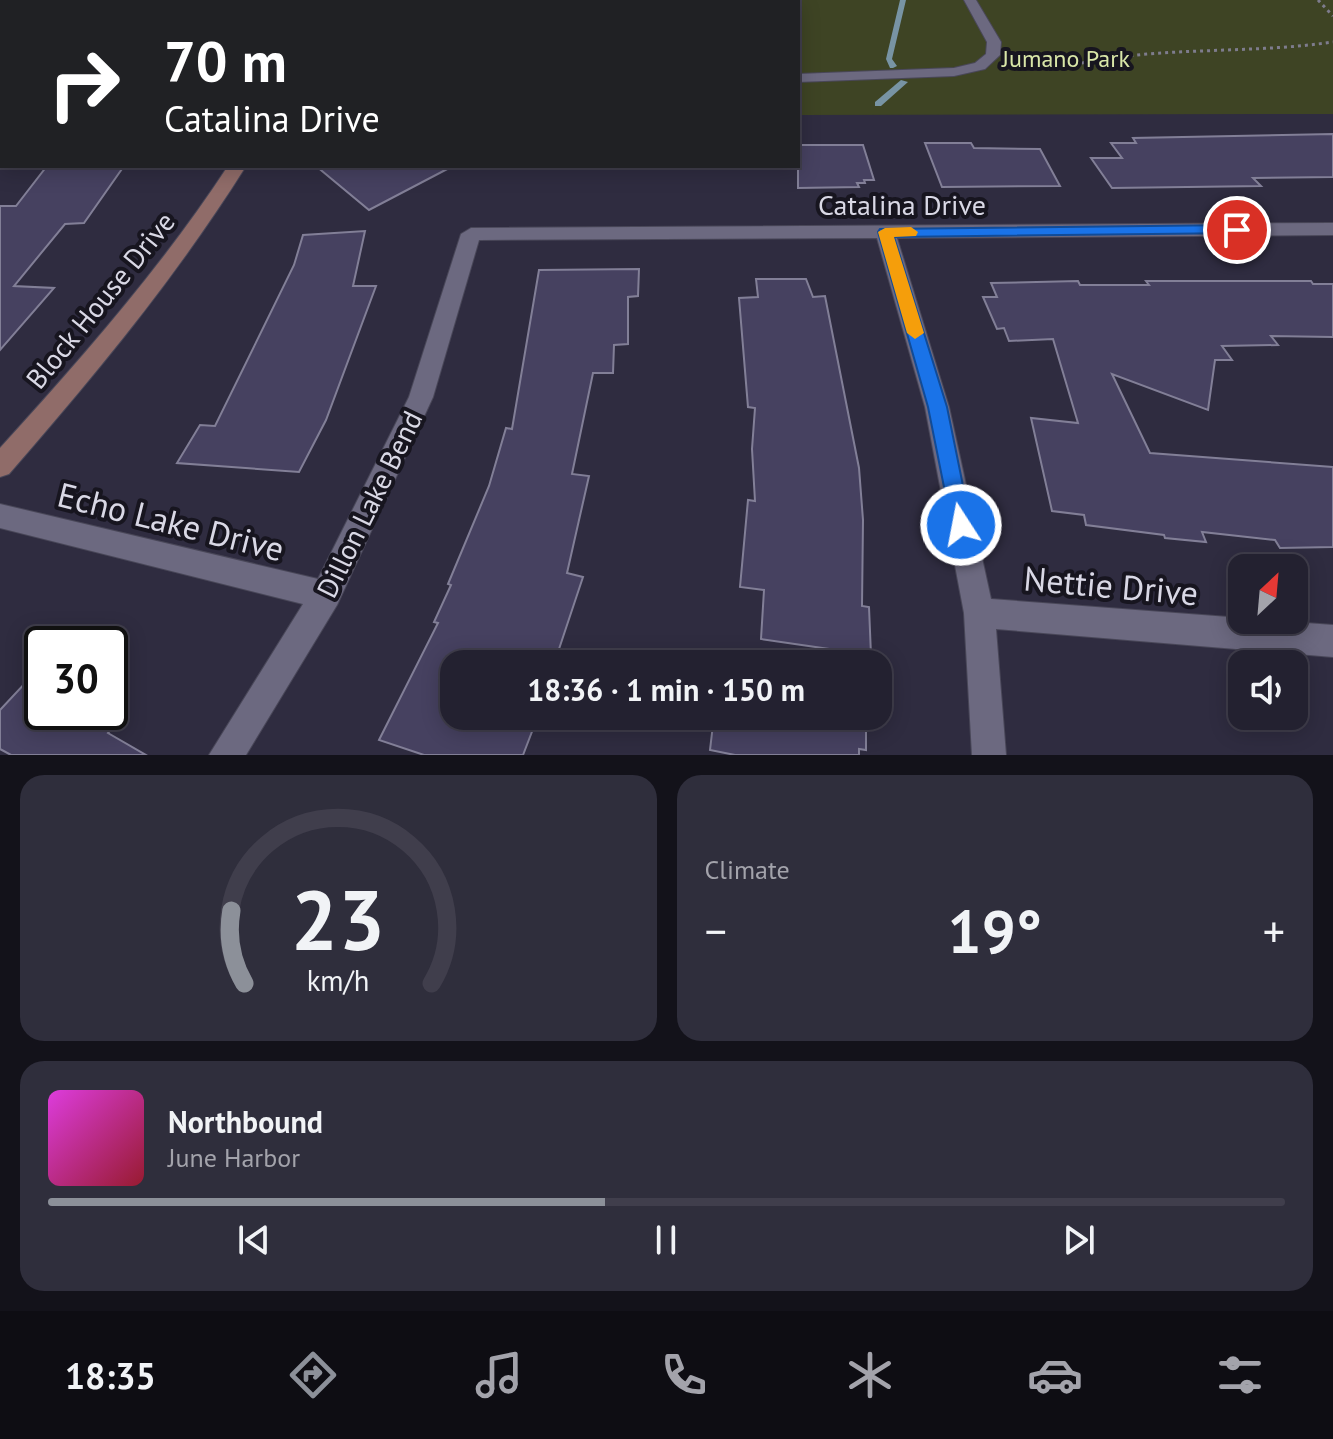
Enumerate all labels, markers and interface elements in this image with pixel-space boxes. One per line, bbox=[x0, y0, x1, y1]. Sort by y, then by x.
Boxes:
text: 70 m bbox=[164, 25, 287, 97]
icon: right bbox=[32, 32, 136, 136]
park label: Jumano Park bbox=[1001, 43, 1130, 74]
text: Catalina Drive bbox=[164, 95, 380, 142]
street label: Catalina Drive bbox=[818, 186, 986, 223]
pin bbox=[1203, 196, 1271, 264]
street label: Block House Drive bbox=[17, 204, 183, 396]
icon: arrive bbox=[1215, 208, 1259, 252]
street label: Dillon Lake Bend bbox=[308, 404, 430, 604]
street label: Echo Lake Drive bbox=[53, 472, 289, 570]
position arrow bbox=[919, 483, 1003, 567]
north arrow bbox=[1228, 554, 1308, 634]
map controls bbox=[1228, 554, 1308, 730]
street label: Nettie Drive bbox=[1022, 555, 1200, 615]
speed limit sign: 30 bbox=[24, 626, 128, 730]
button: sound bbox=[1228, 650, 1308, 730]
text: 18:36 · 1 min · 150 m bbox=[527, 670, 805, 709]
text: Climate bbox=[705, 853, 790, 886]
text: 23 bbox=[291, 865, 385, 973]
text: 19° bbox=[948, 892, 1042, 970]
text: − bbox=[705, 902, 727, 959]
text: + bbox=[1263, 902, 1285, 959]
text: km/h bbox=[307, 962, 370, 999]
text: Northbound bbox=[168, 1102, 323, 1141]
text: June Harbor bbox=[168, 1141, 300, 1174]
icon: previous bbox=[232, 1218, 276, 1262]
icon: pause bbox=[644, 1218, 688, 1262]
icon: next bbox=[1057, 1218, 1101, 1262]
icon: directions bbox=[285, 1347, 341, 1403]
icon: music bbox=[471, 1347, 527, 1403]
icon: phone bbox=[656, 1347, 712, 1403]
icon: climate bbox=[842, 1347, 898, 1403]
icon: car bbox=[1027, 1347, 1083, 1403]
icon: filters bbox=[1212, 1347, 1268, 1403]
text: 18:35 bbox=[65, 1352, 156, 1399]

